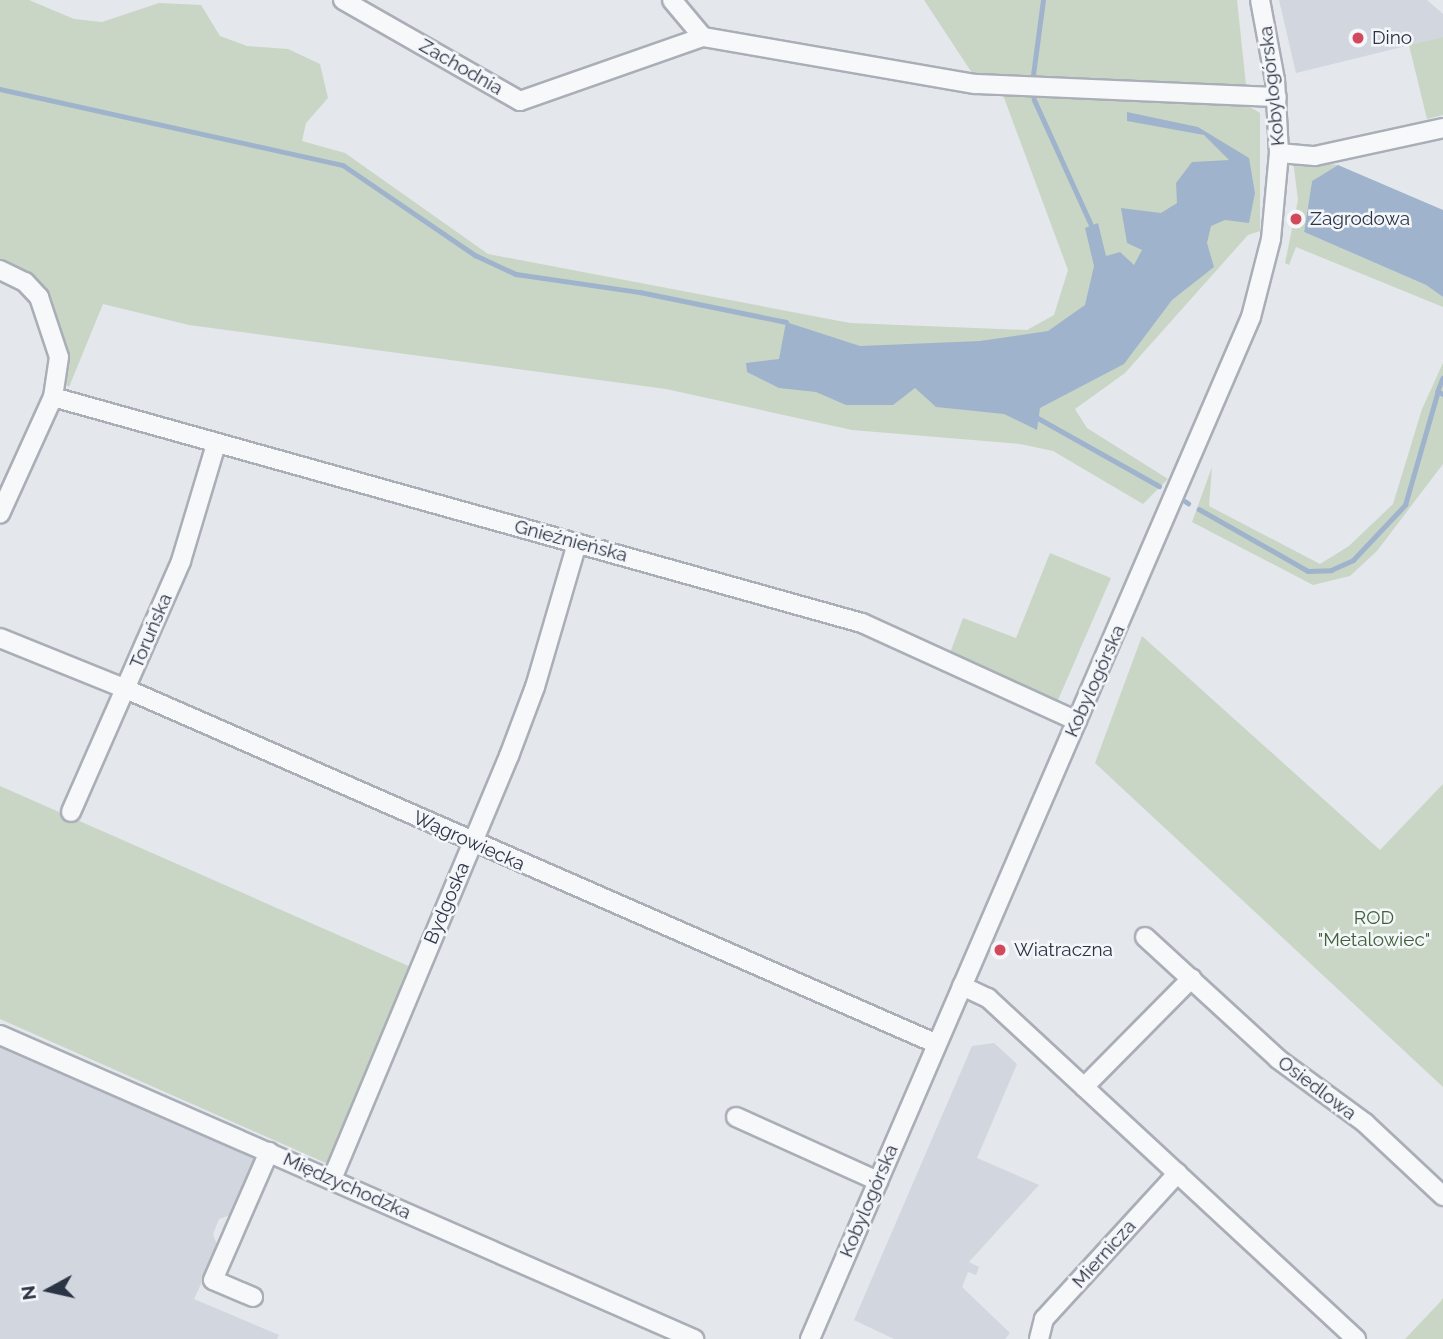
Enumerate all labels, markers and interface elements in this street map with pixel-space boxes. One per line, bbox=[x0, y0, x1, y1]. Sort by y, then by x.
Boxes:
street label: Kobylogórska bbox=[1254, 25, 1290, 147]
place label: Dino bbox=[1372, 27, 1412, 49]
marker: Dino bbox=[1350, 30, 1366, 46]
street label: Zachodnia bbox=[415, 34, 507, 100]
place label: Zagrodowa bbox=[1310, 208, 1410, 230]
marker: Zagrodowa bbox=[1288, 211, 1304, 227]
street label: Gnieźnieńska bbox=[512, 515, 630, 567]
street label: Toruńska bbox=[125, 590, 177, 672]
street label: Kobylogórska bbox=[1060, 621, 1130, 741]
street label: Wągrowiecka bbox=[410, 806, 528, 876]
street label: Bydgoska bbox=[420, 859, 474, 947]
park label: ROD "Metalowiec" bbox=[1318, 907, 1430, 951]
place label: Wiatraczna bbox=[1014, 939, 1113, 961]
marker: Wiatraczna bbox=[992, 942, 1008, 958]
street label: Osiedlowa bbox=[1273, 1051, 1361, 1125]
street label: Kobylogórska bbox=[835, 1141, 903, 1261]
street label: Międzychodzka bbox=[280, 1148, 414, 1224]
street label: Miernicza bbox=[1067, 1215, 1141, 1293]
north arrow bbox=[14, 1255, 84, 1325]
text: N bbox=[16, 1284, 40, 1302]

